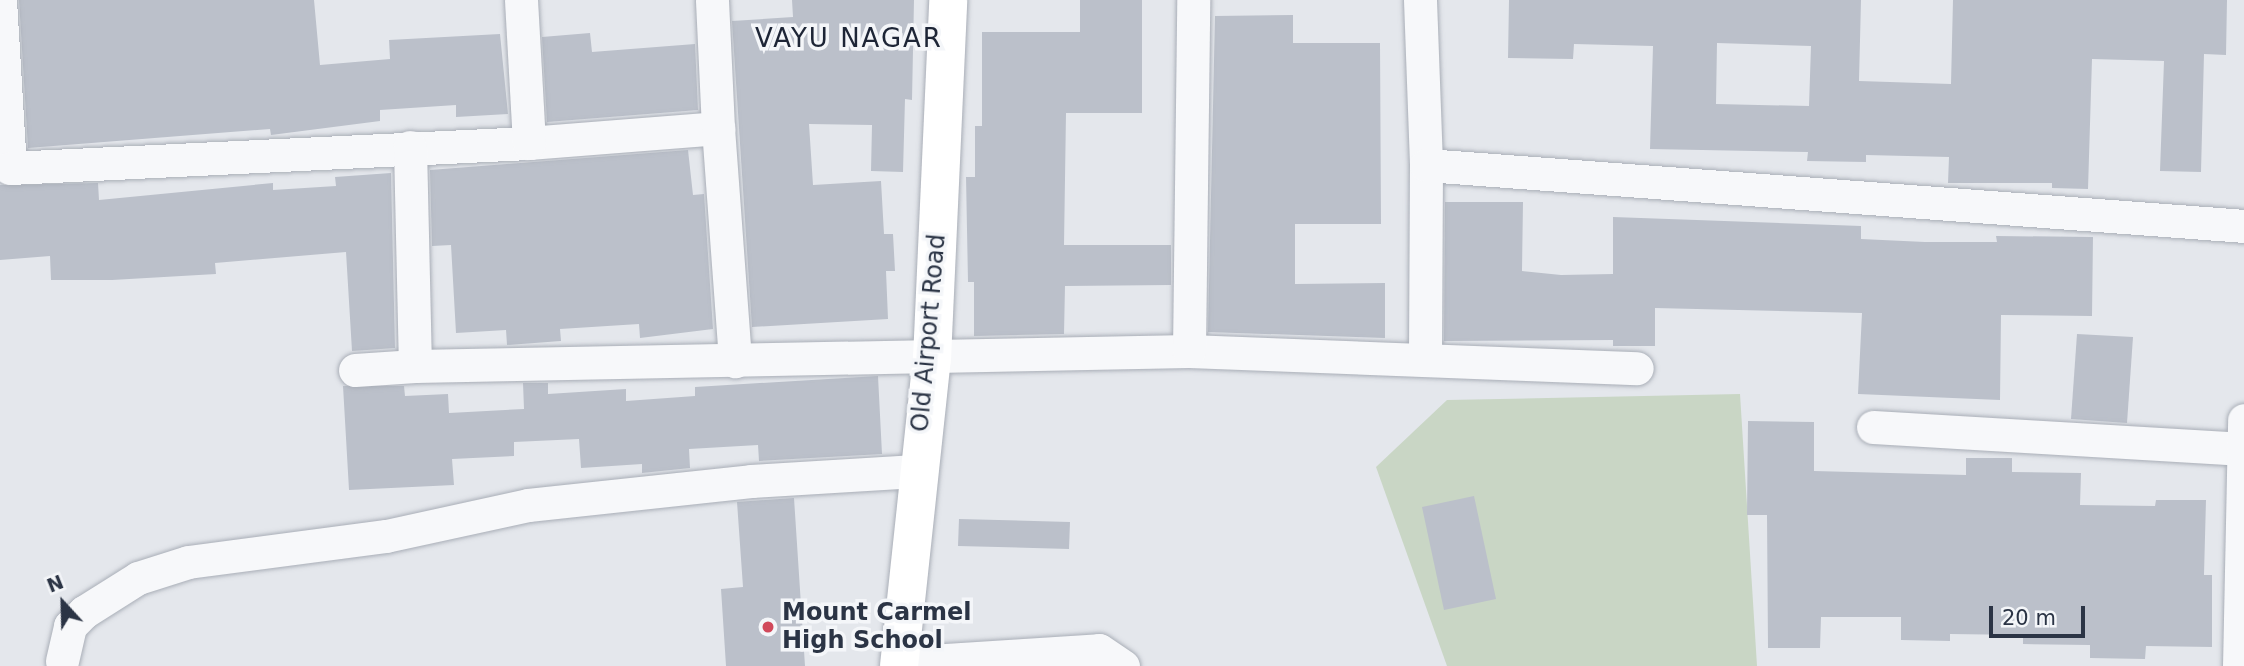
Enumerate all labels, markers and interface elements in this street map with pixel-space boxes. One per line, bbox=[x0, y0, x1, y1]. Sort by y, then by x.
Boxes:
district label: VAYU NAGAR bbox=[756, 23, 942, 55]
street label: Old Airport Road bbox=[906, 233, 952, 433]
north arrow bbox=[28, 568, 98, 638]
text: N bbox=[44, 570, 67, 597]
scale bar bbox=[1992, 592, 2088, 636]
place label: Mount Carmel High School bbox=[782, 599, 972, 655]
text: 20 m bbox=[2002, 606, 2056, 630]
marker: Mount Carmel High School bbox=[760, 619, 776, 635]

